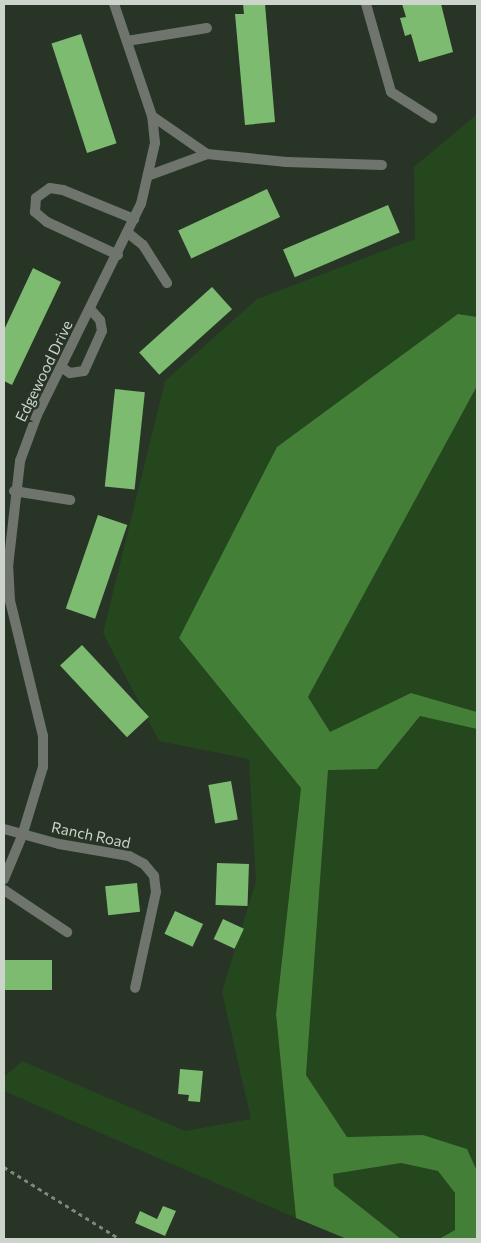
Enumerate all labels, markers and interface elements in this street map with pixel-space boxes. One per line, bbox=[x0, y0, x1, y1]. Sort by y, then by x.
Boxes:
street label: Edgewood Drive bbox=[12, 317, 76, 425]
street label: Ranch Road bbox=[50, 818, 132, 852]

